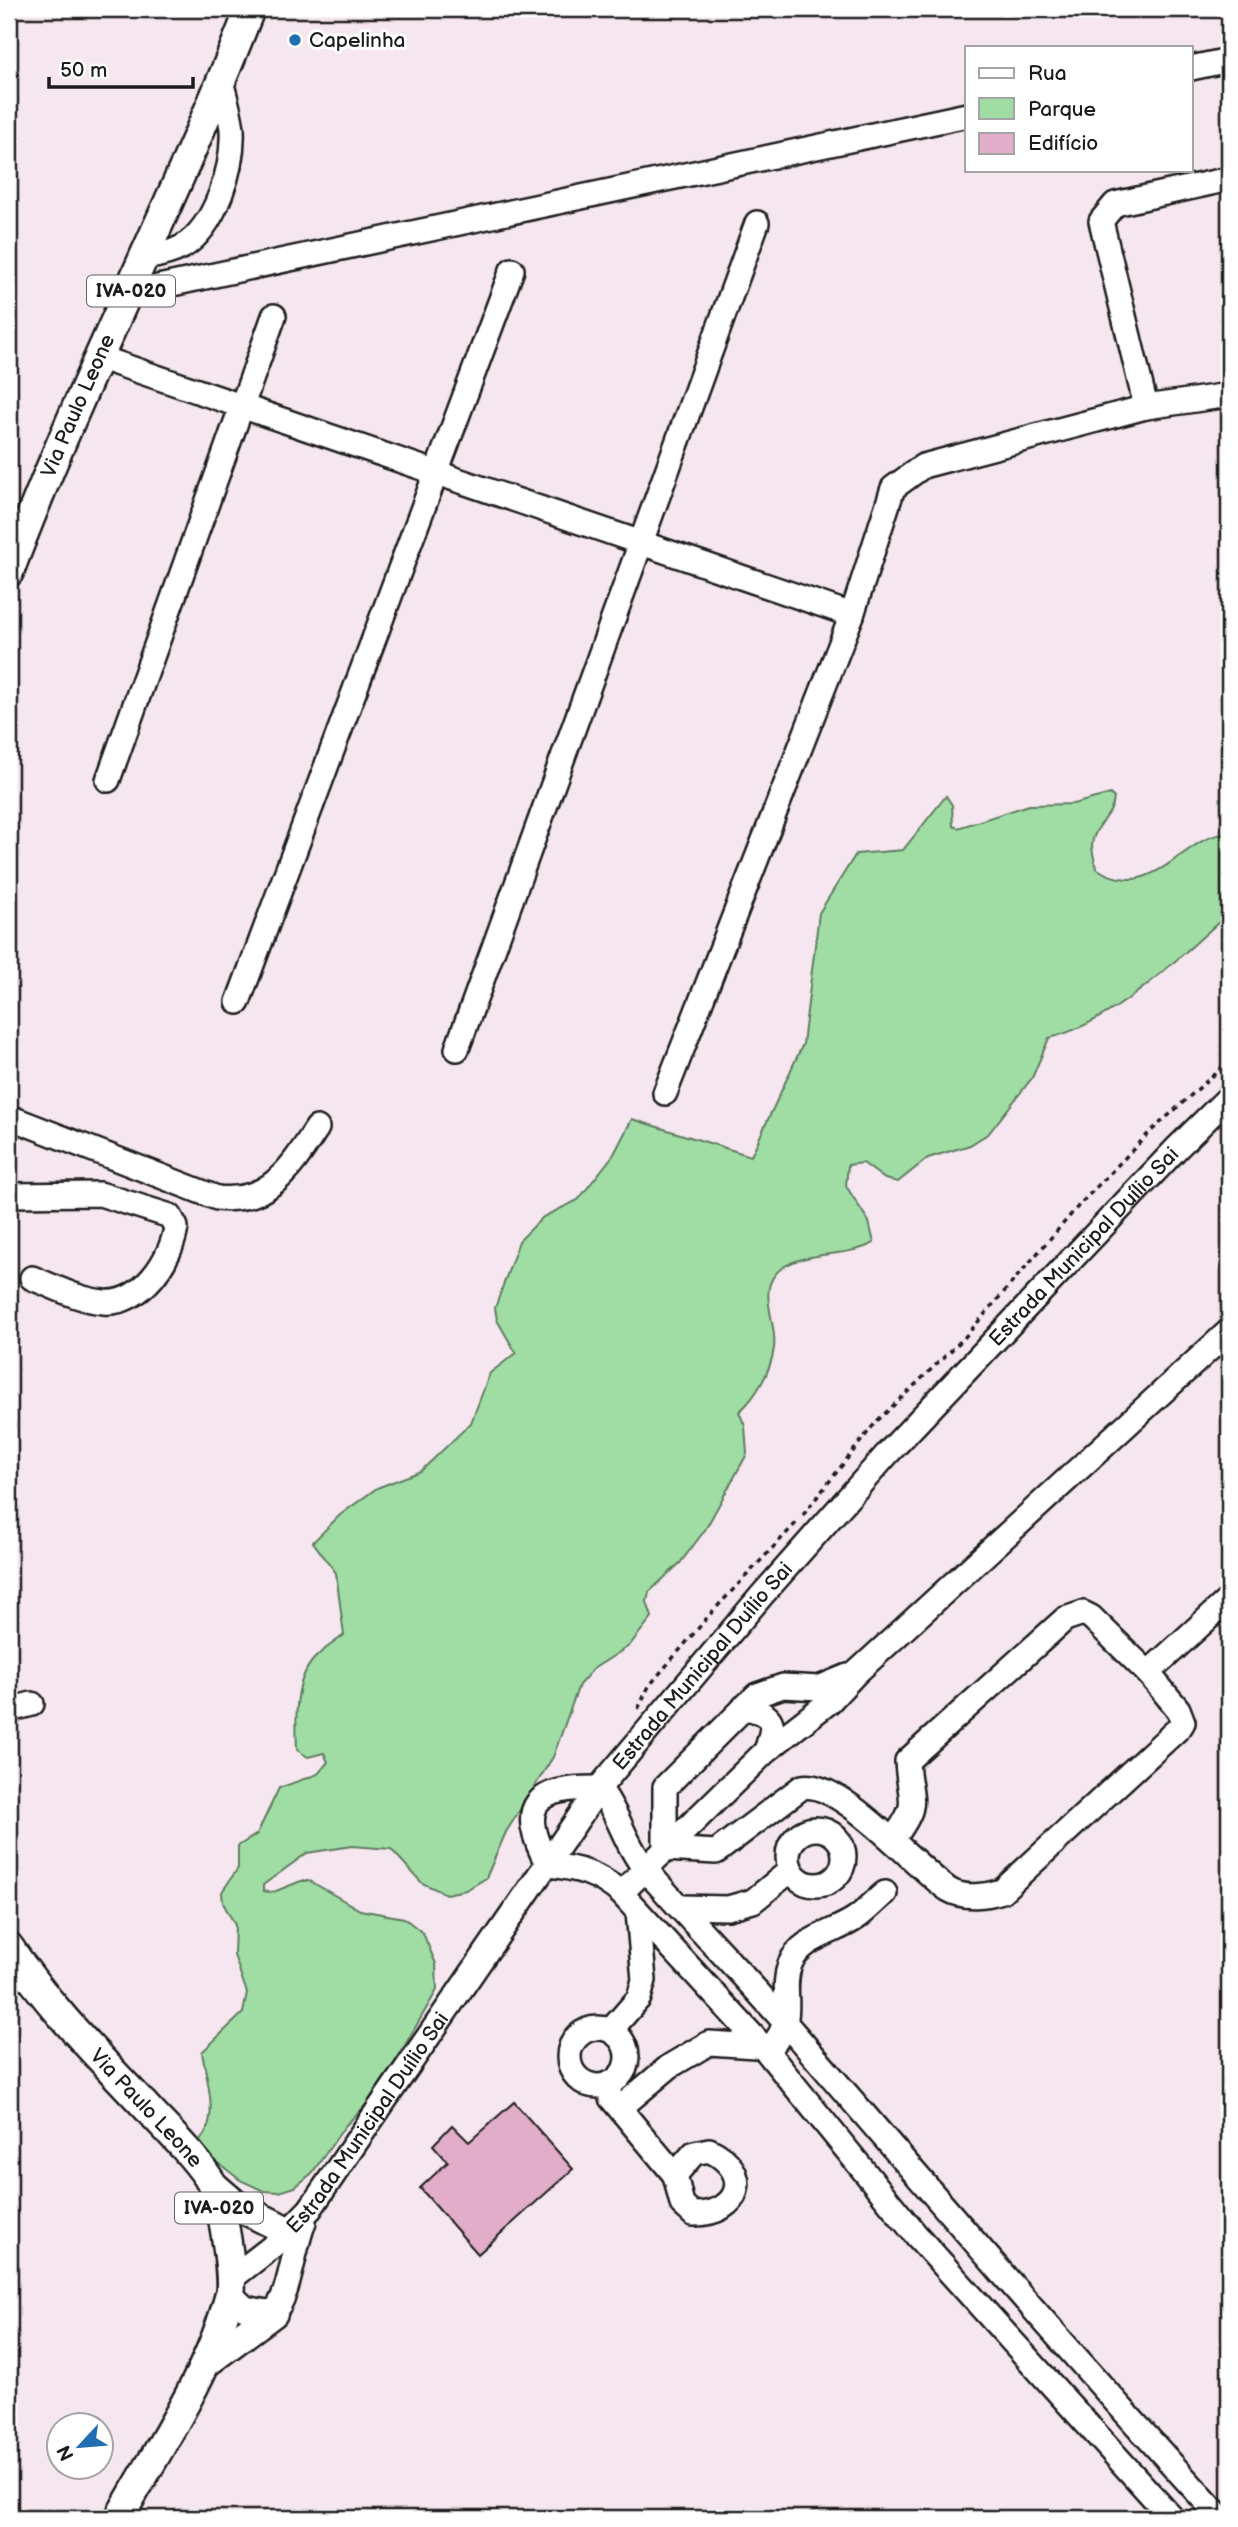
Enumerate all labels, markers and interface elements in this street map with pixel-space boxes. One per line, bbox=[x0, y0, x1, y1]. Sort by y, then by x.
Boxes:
place label: Capelinha bbox=[309, 28, 405, 53]
marker: Capelinha bbox=[287, 32, 303, 48]
scale bar bbox=[49, 46, 192, 90]
legend bbox=[965, 46, 1192, 172]
text: 50 m bbox=[60, 58, 107, 83]
text: Rua bbox=[1028, 61, 1067, 86]
text: Parque bbox=[1028, 97, 1096, 122]
text: Edifício bbox=[1028, 131, 1098, 156]
road number: IVA-020 bbox=[87, 276, 175, 306]
street label: Via Paulo Leone bbox=[36, 330, 120, 481]
street label: Estrada Municipal Duílio Sai bbox=[984, 1142, 1184, 1351]
street label: Estrada Municipal Duílio Sai bbox=[607, 1557, 798, 1775]
street label: Estrada Municipal Duílio Sai bbox=[281, 2007, 454, 2238]
street label: Via Paulo Leone bbox=[85, 2043, 208, 2172]
road number: IVA-020 bbox=[175, 2192, 263, 2224]
north arrow bbox=[46, 2412, 116, 2482]
text: N bbox=[53, 2441, 80, 2464]

